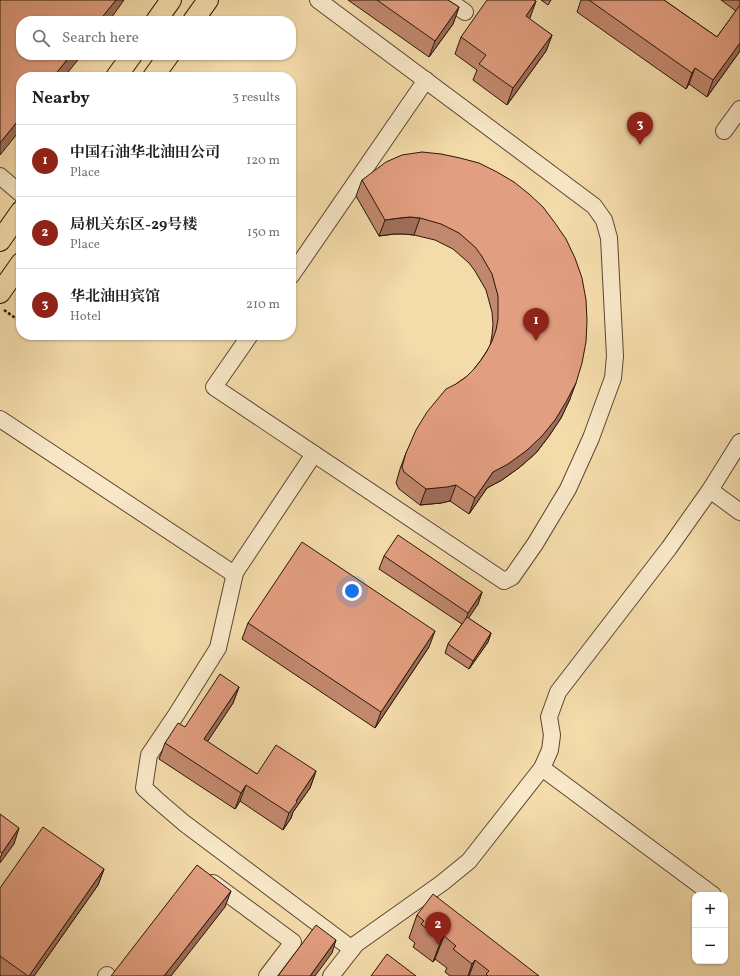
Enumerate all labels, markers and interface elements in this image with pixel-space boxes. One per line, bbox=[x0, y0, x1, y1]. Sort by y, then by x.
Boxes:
search box bbox=[16, 16, 296, 60]
icon: search bbox=[30, 27, 52, 49]
text: Search here bbox=[62, 28, 139, 49]
text: Nearby bbox=[32, 87, 90, 110]
text: 3 results bbox=[232, 89, 280, 107]
pin: 3 bbox=[627, 112, 653, 145]
text: 中国石油华北油田公司 bbox=[70, 143, 220, 164]
text: 1 bbox=[42, 152, 48, 170]
text: 120 m bbox=[246, 152, 280, 170]
text: Place bbox=[70, 164, 100, 182]
text: 局机关东区-29号楼 bbox=[70, 215, 197, 236]
text: 2 bbox=[42, 224, 48, 242]
text: 150 m bbox=[247, 224, 280, 242]
text: Place bbox=[70, 236, 100, 254]
text: 华北油田宾馆 bbox=[70, 287, 160, 308]
text: 3 bbox=[42, 296, 48, 314]
text: 210 m bbox=[246, 296, 280, 314]
text: Hotel bbox=[70, 308, 101, 326]
pin: 1 bbox=[523, 308, 549, 341]
your location bbox=[342, 581, 362, 601]
map controls bbox=[692, 892, 728, 964]
button: + bbox=[692, 892, 728, 928]
pin: 2 bbox=[425, 912, 451, 945]
button: − bbox=[692, 928, 728, 964]

